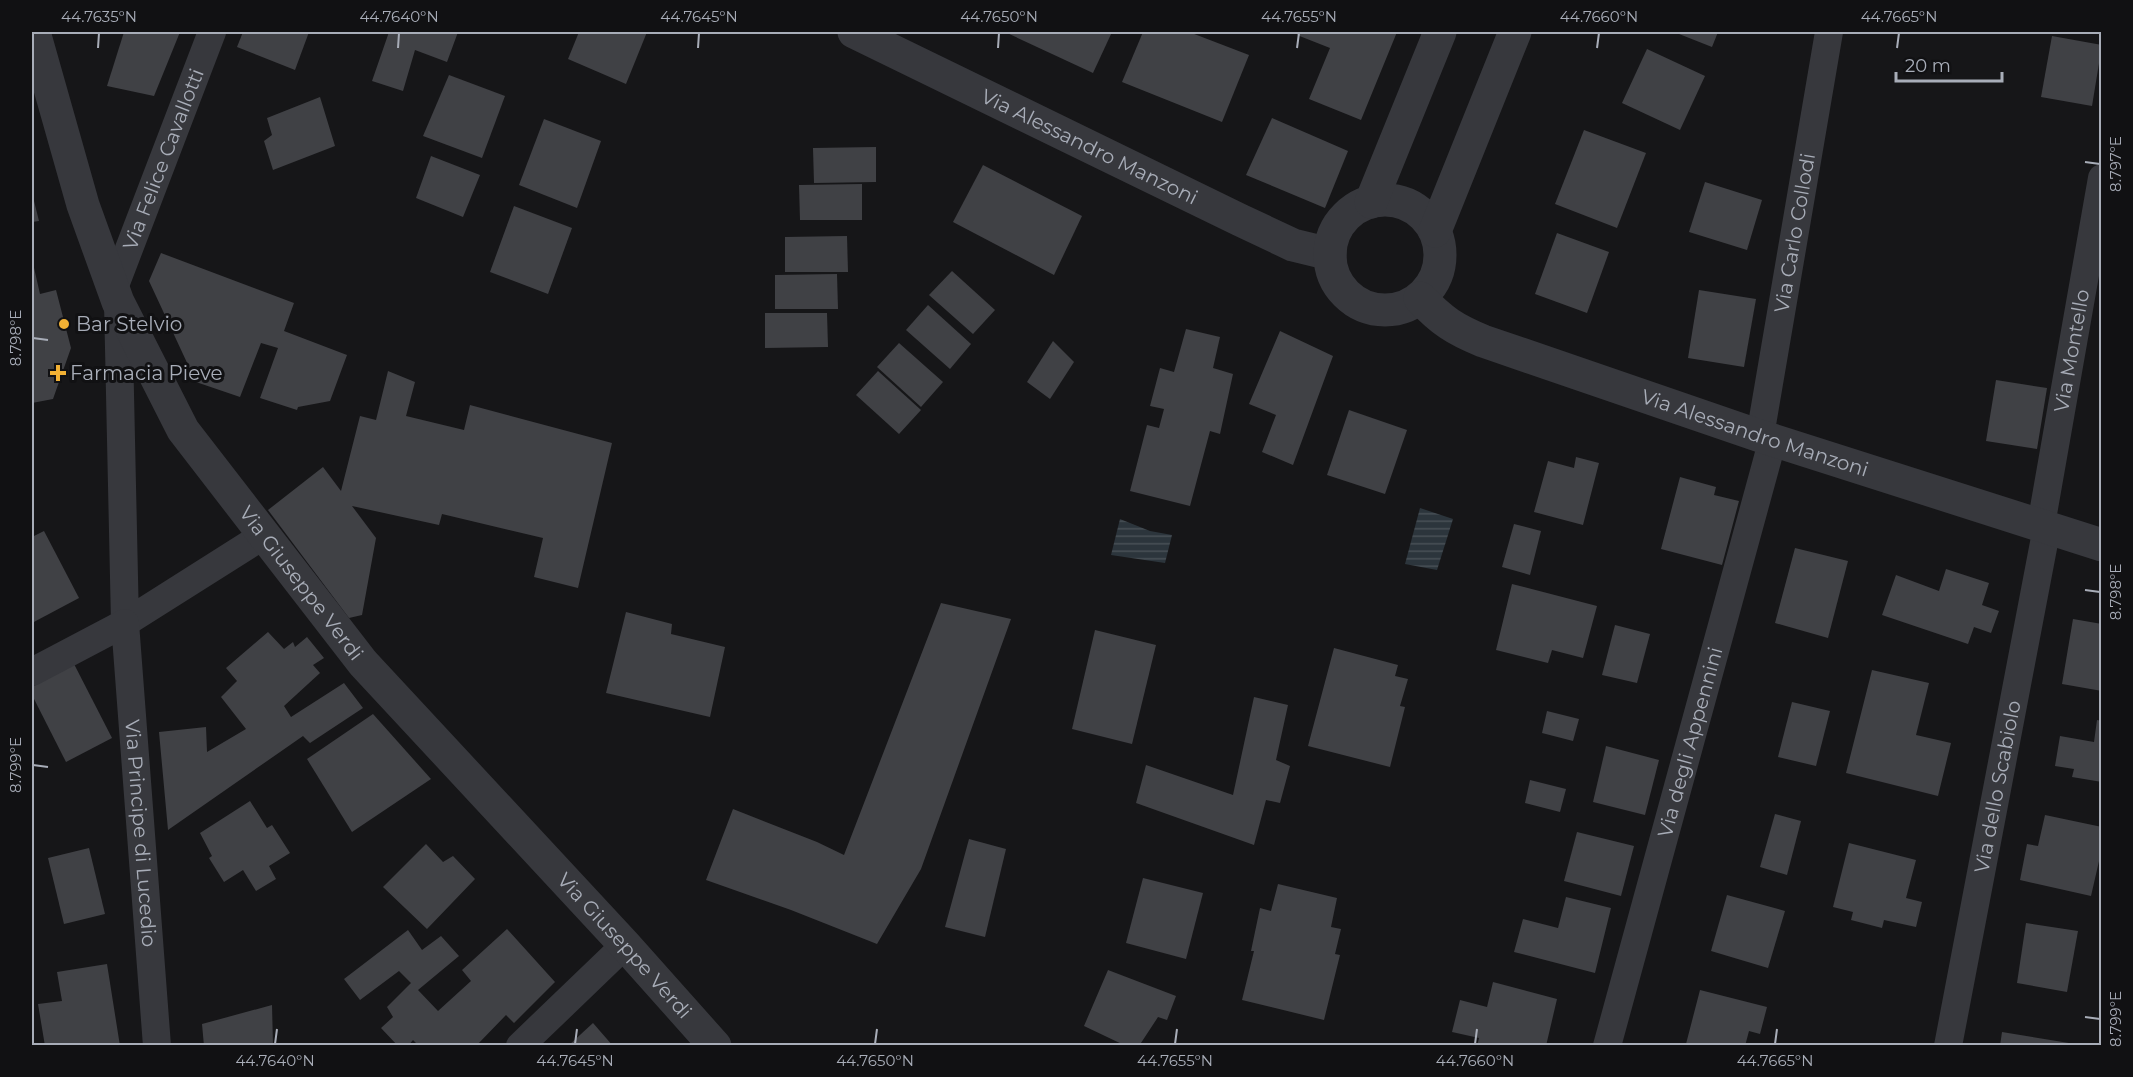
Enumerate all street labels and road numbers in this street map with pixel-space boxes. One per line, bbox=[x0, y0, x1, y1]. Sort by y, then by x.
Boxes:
street label: Via Felice Cavallotti bbox=[118, 65, 209, 253]
street label: Via Alessandro Manzoni bbox=[977, 84, 1202, 210]
street label: Via Carlo Collodi bbox=[1769, 151, 1820, 315]
street label: Via Montello bbox=[2049, 287, 2094, 414]
street label: Via Alessandro Manzoni bbox=[1638, 384, 1871, 482]
street label: Via Giuseppe Verdi bbox=[234, 501, 368, 665]
street label: Via degli Appennini bbox=[1653, 644, 1728, 840]
street label: Via dello Scabiolo bbox=[1969, 698, 2026, 875]
street label: Via Principe di Lucedio bbox=[120, 719, 161, 948]
street label: Via Giuseppe Verdi bbox=[552, 868, 697, 1023]

